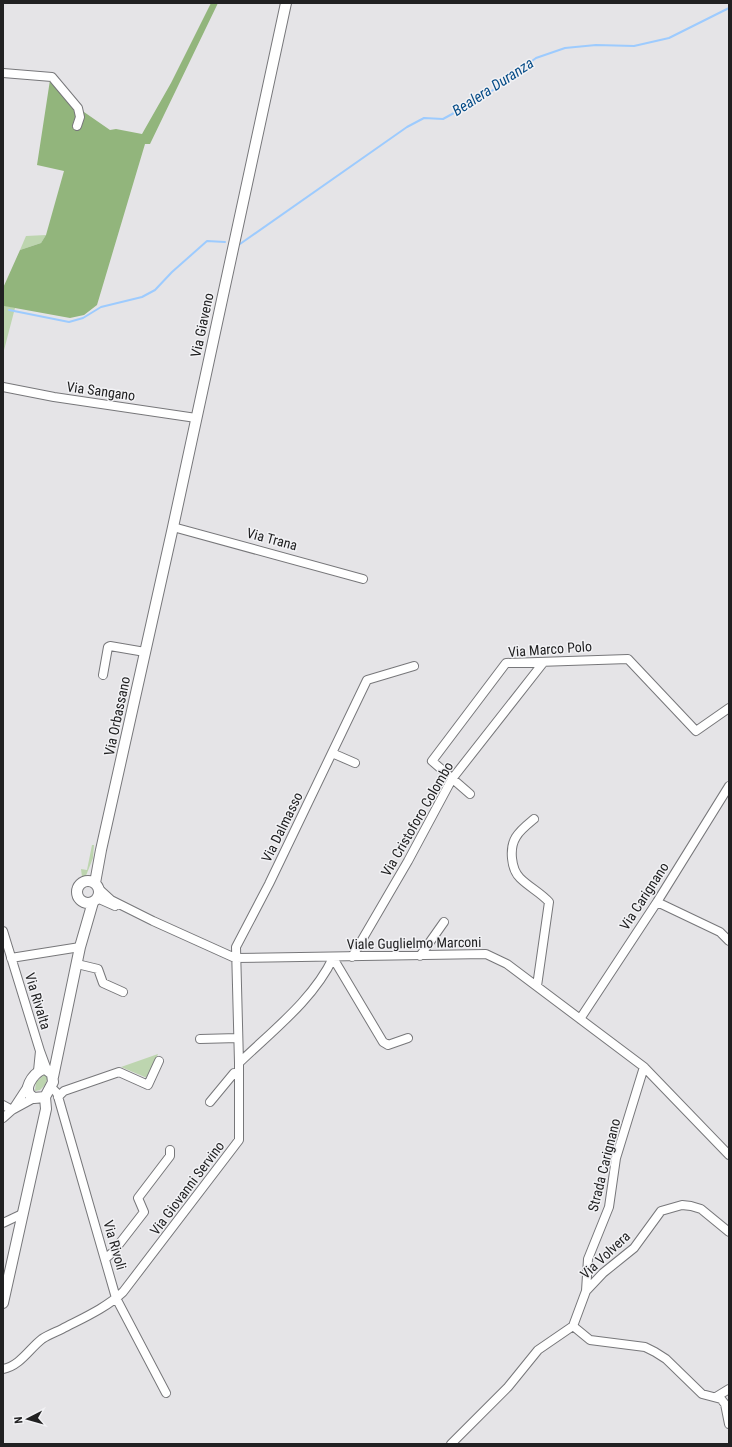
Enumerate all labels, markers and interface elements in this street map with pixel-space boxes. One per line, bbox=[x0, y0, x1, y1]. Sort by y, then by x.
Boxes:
water label: Bealera Duranza bbox=[449, 54, 537, 120]
street label: Via Giaveno bbox=[187, 291, 217, 359]
street label: Via Sangano bbox=[66, 378, 136, 404]
street label: Via Trana bbox=[245, 525, 299, 553]
street label: Via Marco Polo bbox=[508, 638, 592, 660]
street label: Via Orbassano bbox=[101, 675, 133, 757]
street label: Via Cristoforo Colombo bbox=[378, 759, 456, 879]
street label: Via Dalmasso bbox=[258, 789, 306, 865]
street label: Via Carignano bbox=[616, 859, 672, 933]
street label: Viale Guglielmo Marconi bbox=[347, 934, 481, 952]
street label: Via Rivalta bbox=[22, 971, 54, 1031]
street label: Strada Carignano bbox=[585, 1117, 623, 1213]
street label: Via Giovanni Servino bbox=[147, 1138, 227, 1238]
street label: Via Rivoli bbox=[100, 1218, 130, 1272]
street label: Via Volvera bbox=[577, 1228, 633, 1282]
north arrow bbox=[8, 1399, 48, 1439]
text: N bbox=[12, 1416, 25, 1424]

